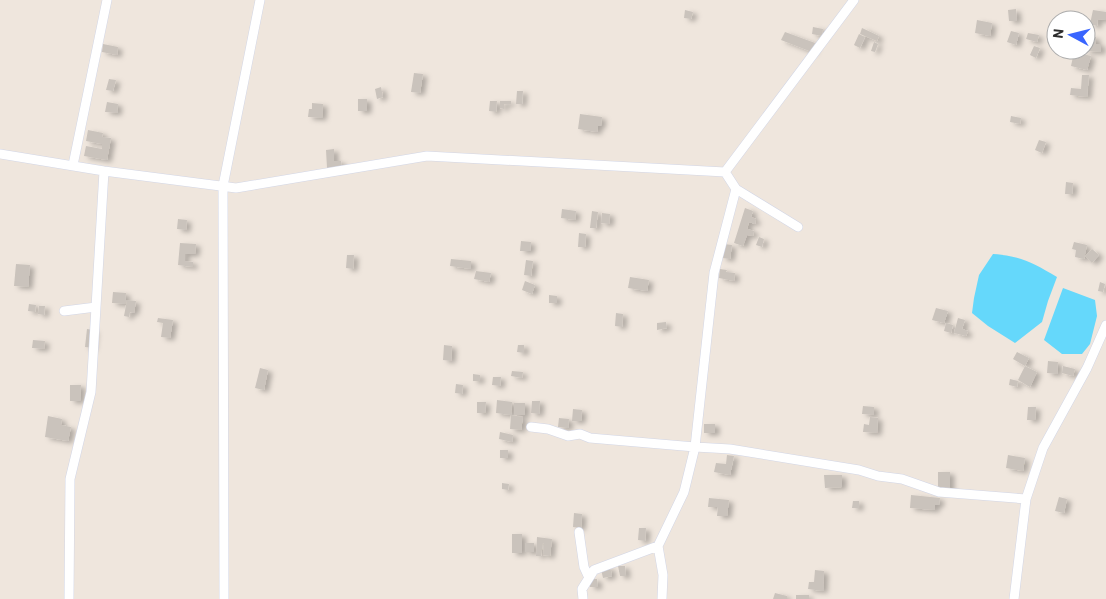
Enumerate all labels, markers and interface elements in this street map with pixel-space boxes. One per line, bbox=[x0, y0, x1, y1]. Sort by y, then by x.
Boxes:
north arrow bbox=[1046, 10, 1096, 60]
text: N bbox=[1049, 28, 1067, 39]

